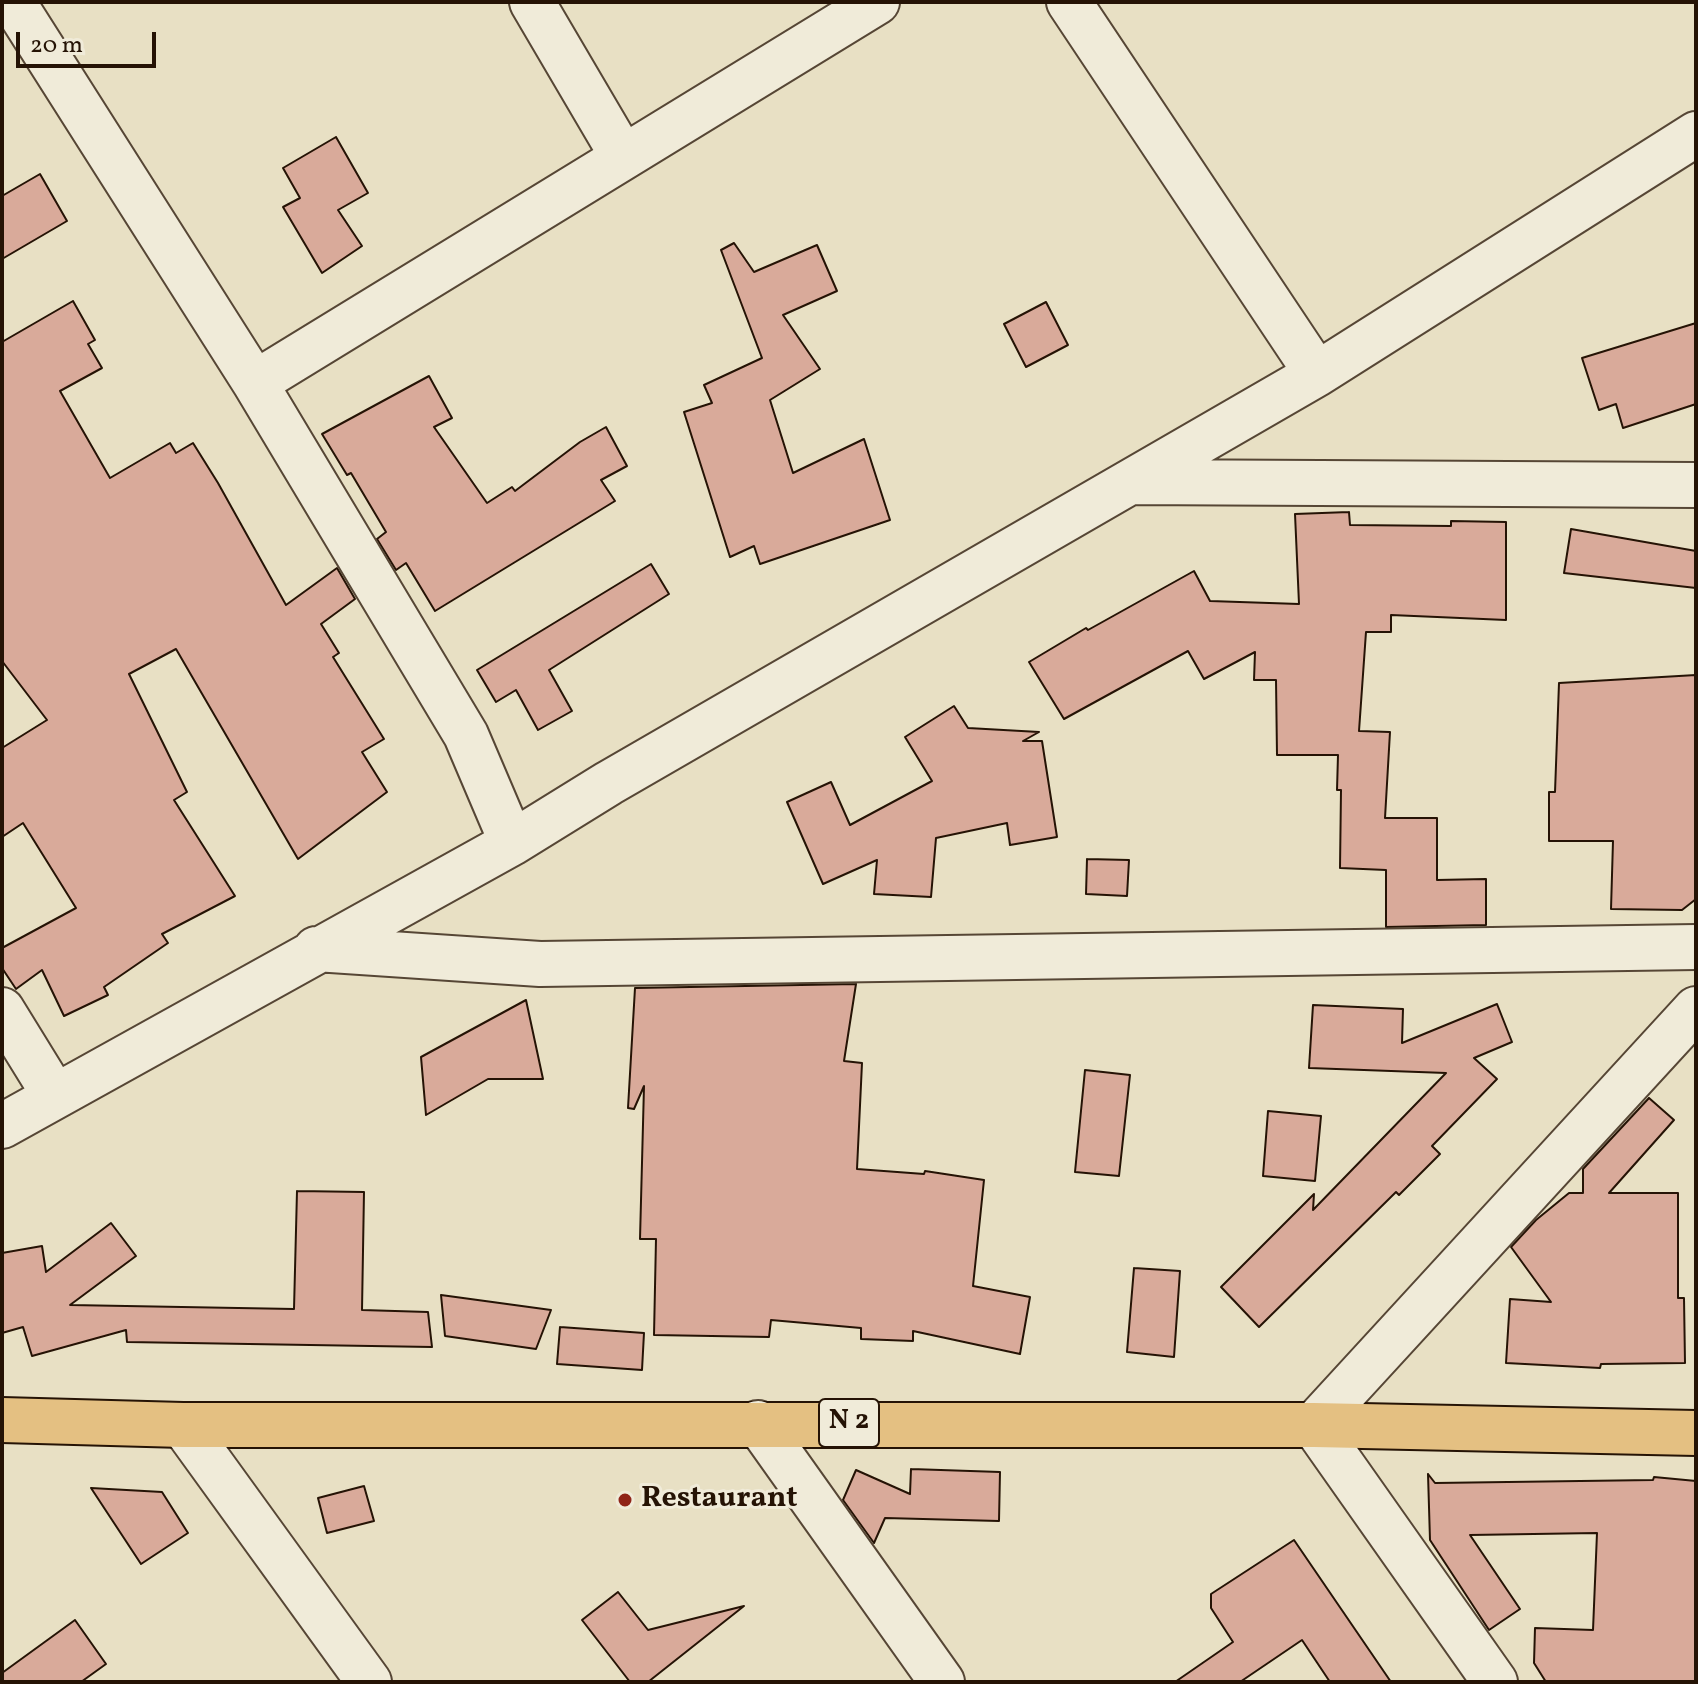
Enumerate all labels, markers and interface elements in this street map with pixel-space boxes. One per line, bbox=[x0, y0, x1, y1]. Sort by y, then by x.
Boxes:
scale bar bbox=[20, 16, 160, 66]
text: 20 m bbox=[30, 29, 83, 63]
road number: N 2 bbox=[819, 1399, 879, 1447]
place label: Restaurant bbox=[641, 1482, 798, 1518]
marker: Restaurant bbox=[616, 1491, 634, 1509]

